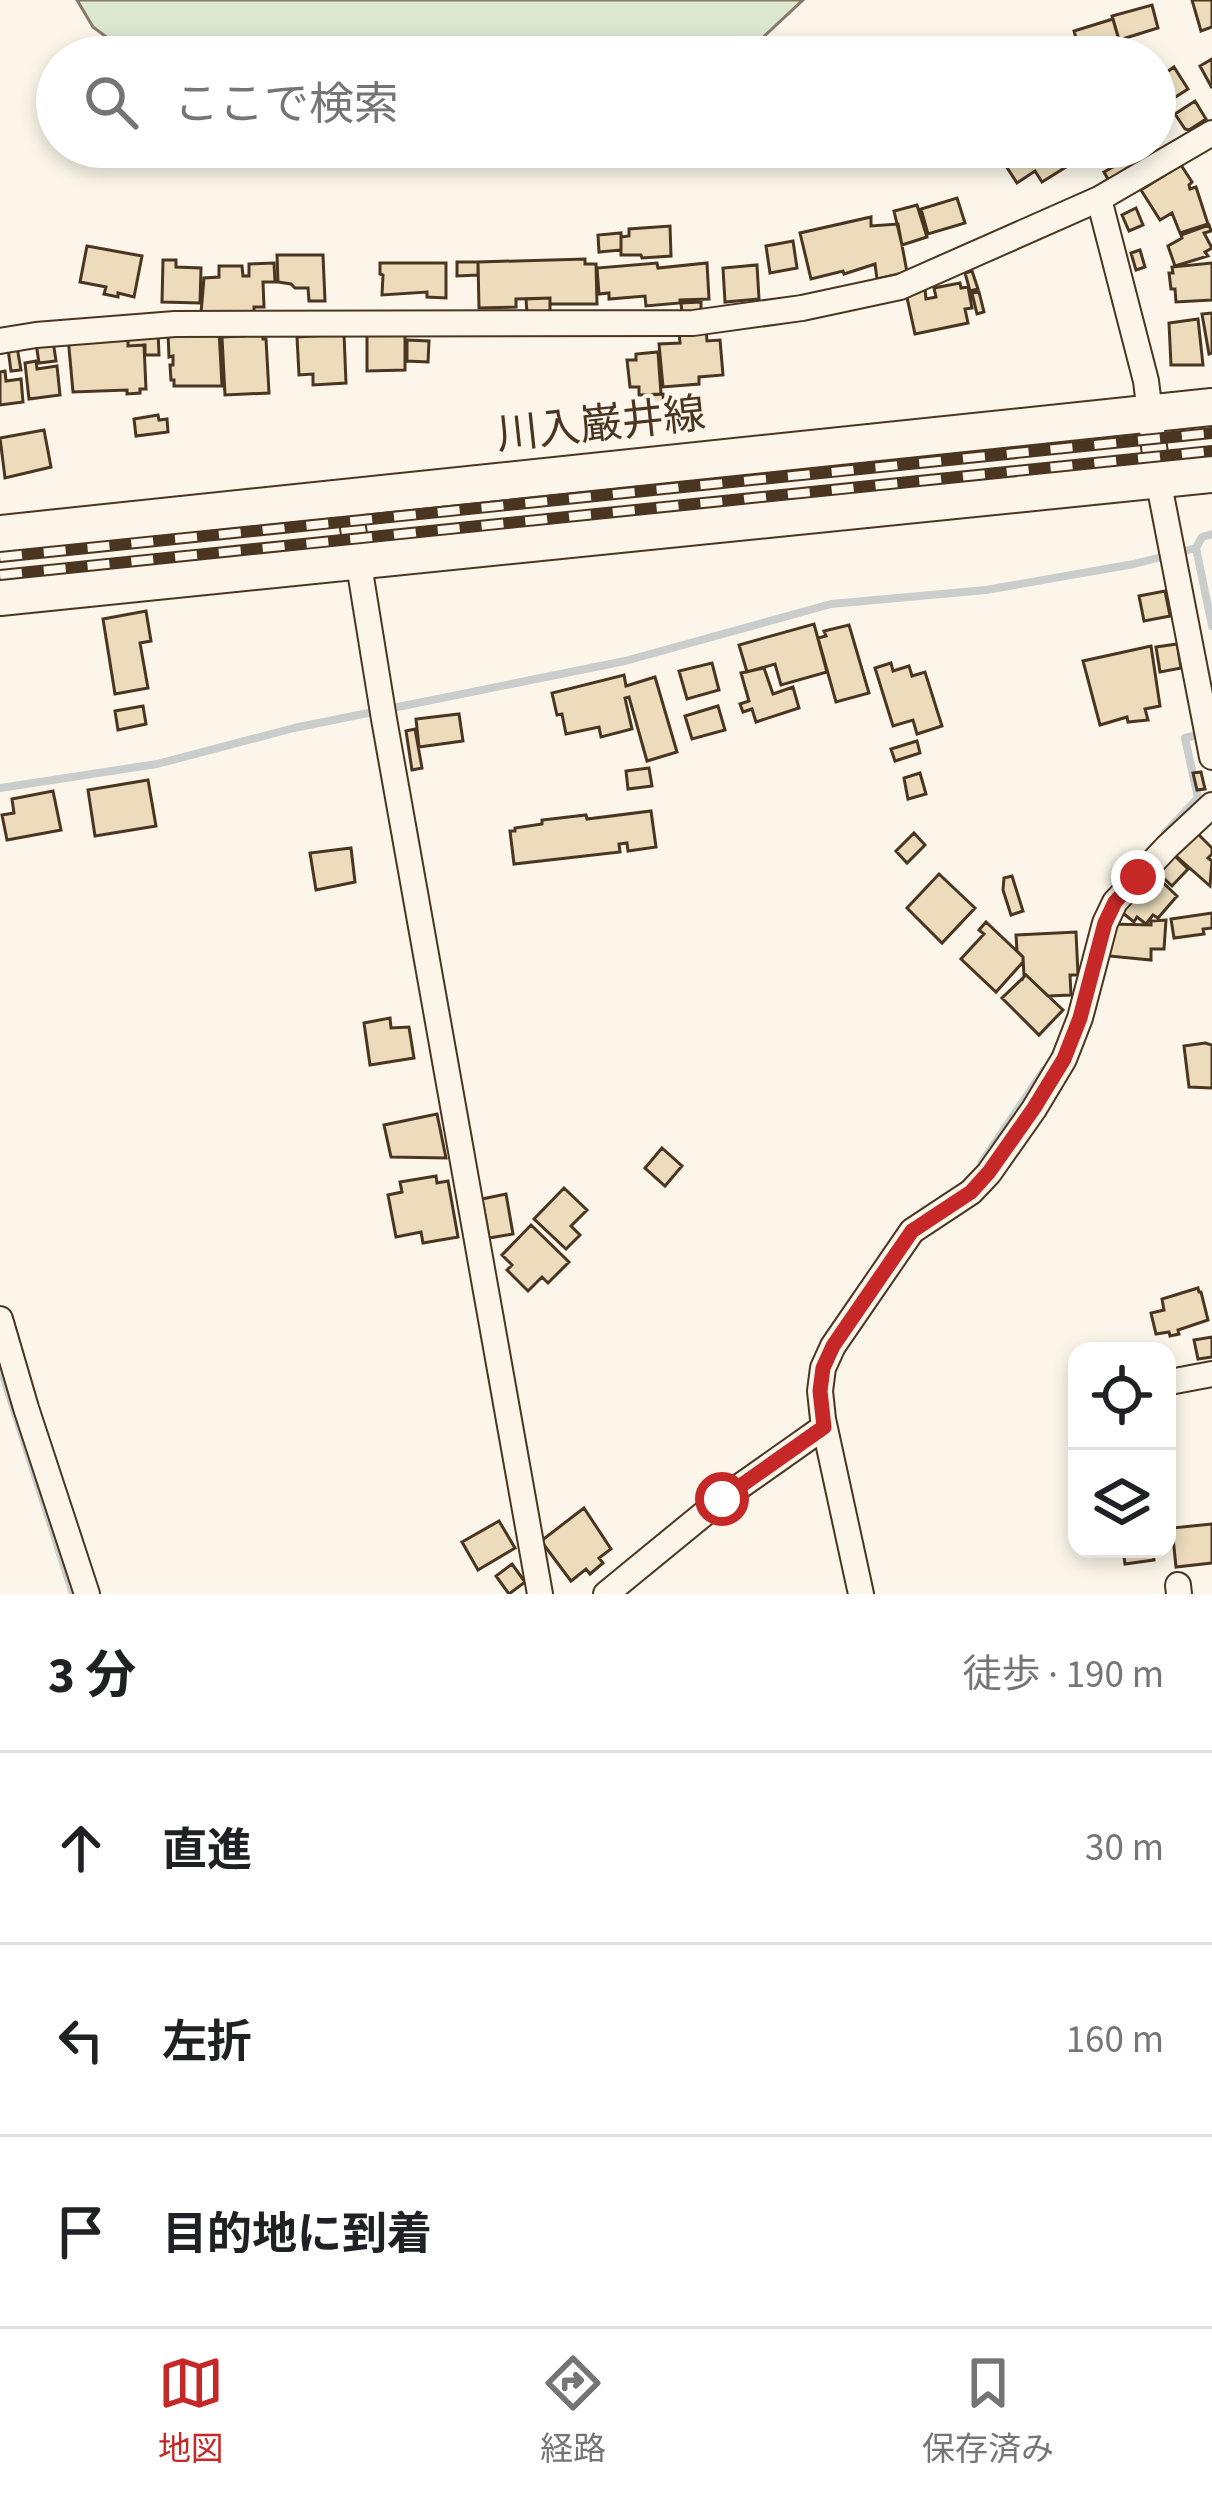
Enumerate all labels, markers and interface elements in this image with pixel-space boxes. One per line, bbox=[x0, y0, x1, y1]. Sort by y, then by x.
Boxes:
search box bbox=[36, 36, 1176, 168]
icon: search bbox=[78, 69, 144, 135]
text: ここで検索 bbox=[174, 73, 399, 137]
street label: 川入巌井線 bbox=[493, 384, 709, 466]
route end bbox=[1111, 850, 1165, 904]
map controls bbox=[1068, 1342, 1176, 1558]
button: locate bbox=[1068, 1342, 1176, 1450]
button: layers bbox=[1068, 1450, 1176, 1558]
route start bbox=[695, 1472, 749, 1526]
text: 3 分 bbox=[48, 1640, 136, 1712]
text: 徒歩 · 190 m bbox=[962, 1647, 1164, 1703]
icon: ahead bbox=[48, 1815, 114, 1881]
text: 直進 bbox=[162, 1819, 252, 1883]
text: 30 m bbox=[1085, 1820, 1164, 1876]
icon: left bbox=[48, 2007, 114, 2073]
text: 左折 bbox=[162, 2011, 252, 2075]
text: 160 m bbox=[1066, 2012, 1164, 2068]
icon: arrive bbox=[48, 2199, 114, 2265]
text: 目的地に到着 bbox=[162, 2203, 432, 2267]
tab: 地図 bbox=[158, 2350, 224, 2473]
tab: 経路 bbox=[540, 2350, 606, 2473]
tab: 保存済み bbox=[922, 2350, 1054, 2473]

